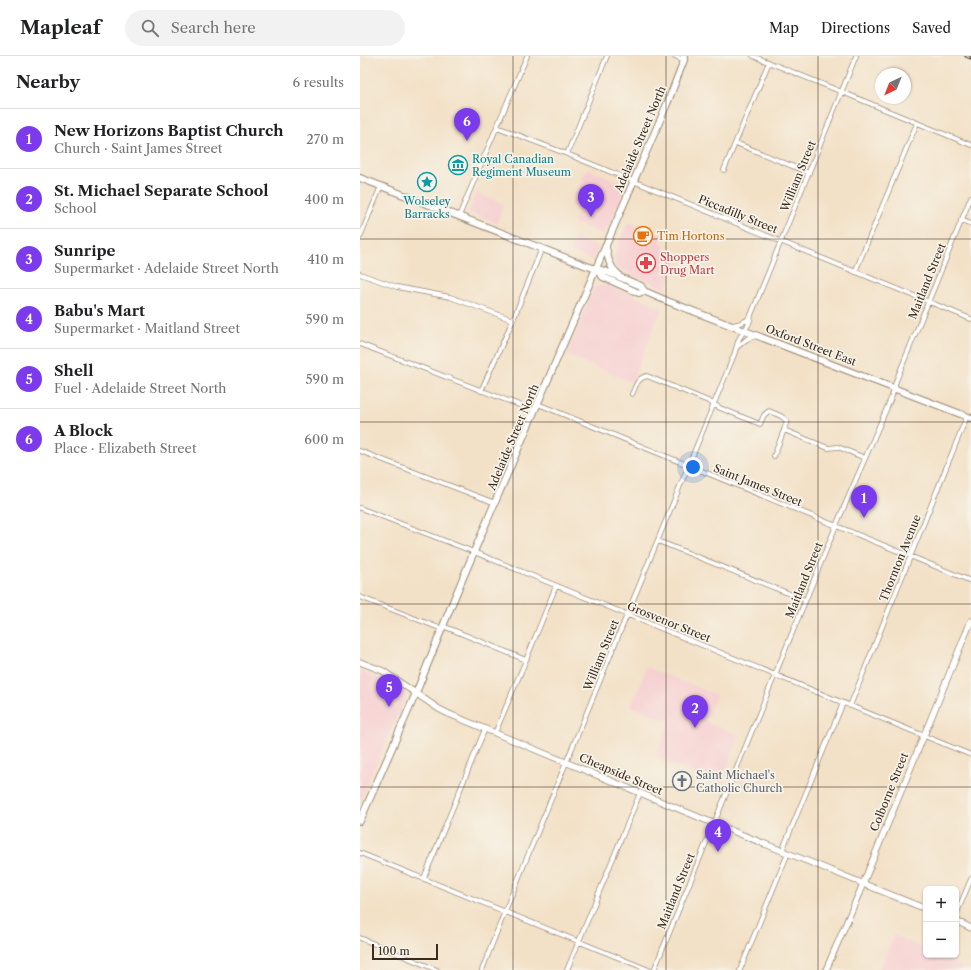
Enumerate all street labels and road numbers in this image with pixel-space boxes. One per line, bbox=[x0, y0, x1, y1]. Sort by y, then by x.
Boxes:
street label: Adelaide Street North bbox=[611, 84, 669, 195]
street label: William Street bbox=[777, 138, 819, 215]
street label: Piccadilly Street bbox=[696, 192, 780, 236]
street label: Maitland Street bbox=[905, 241, 949, 321]
street label: Oxford Street East bbox=[764, 321, 859, 369]
street label: Adelaide Street North bbox=[484, 382, 542, 493]
street label: Saint James Street bbox=[712, 461, 804, 509]
street label: Thornton Avenue bbox=[876, 512, 924, 604]
street label: Maitland Street bbox=[782, 540, 826, 620]
street label: Grosvenor Street bbox=[625, 599, 713, 645]
street label: William Street bbox=[580, 617, 622, 694]
street label: Cheapside Street bbox=[577, 750, 665, 798]
street label: Colborne Street bbox=[867, 750, 911, 833]
street label: Maitland Street bbox=[654, 851, 698, 931]

